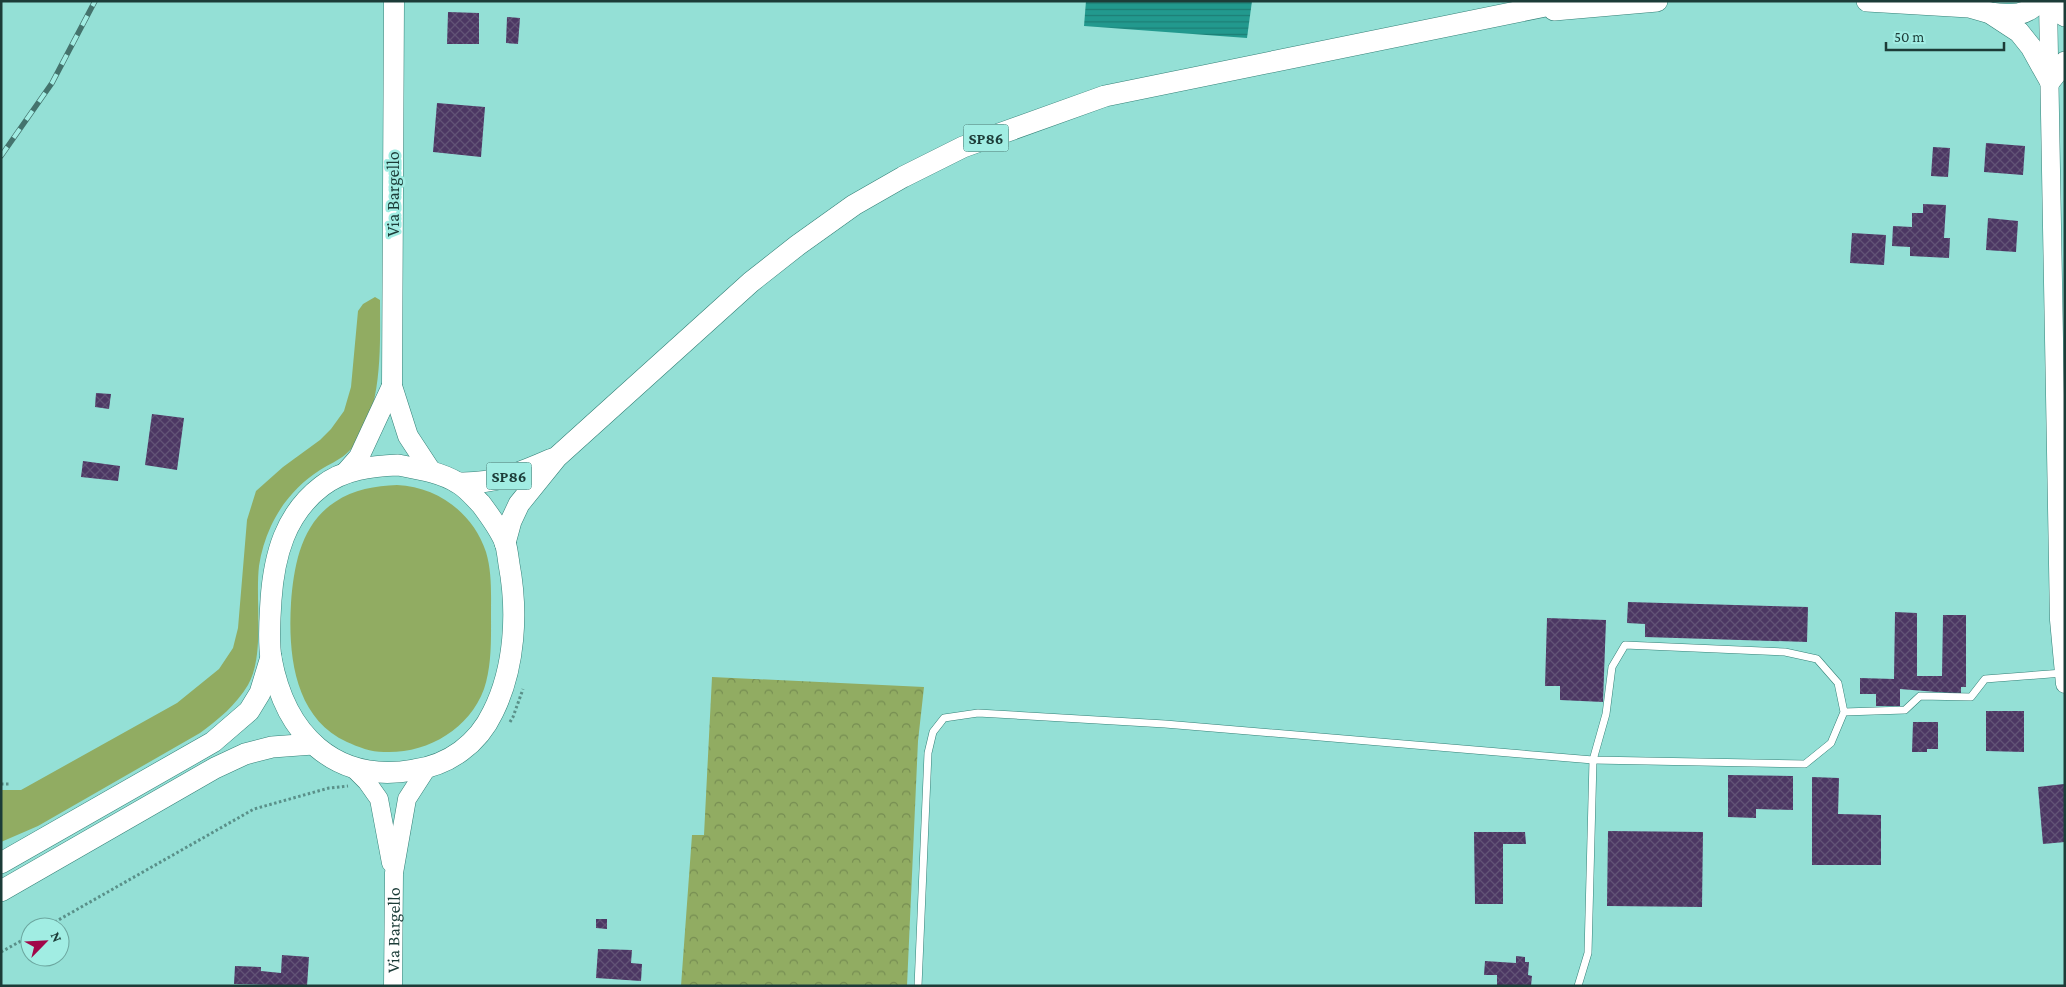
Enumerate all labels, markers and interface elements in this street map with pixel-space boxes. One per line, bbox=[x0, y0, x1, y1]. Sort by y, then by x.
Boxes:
scale bar bbox=[1886, 20, 2004, 52]
text: 50 m bbox=[1894, 29, 1924, 45]
road number: SP86 bbox=[964, 125, 1008, 152]
street label: Via Bargello bbox=[383, 151, 403, 237]
road number: SP86 bbox=[486, 462, 532, 490]
street label: Via Bargello bbox=[383, 887, 404, 973]
north arrow bbox=[20, 917, 70, 967]
text: N bbox=[48, 929, 66, 945]

